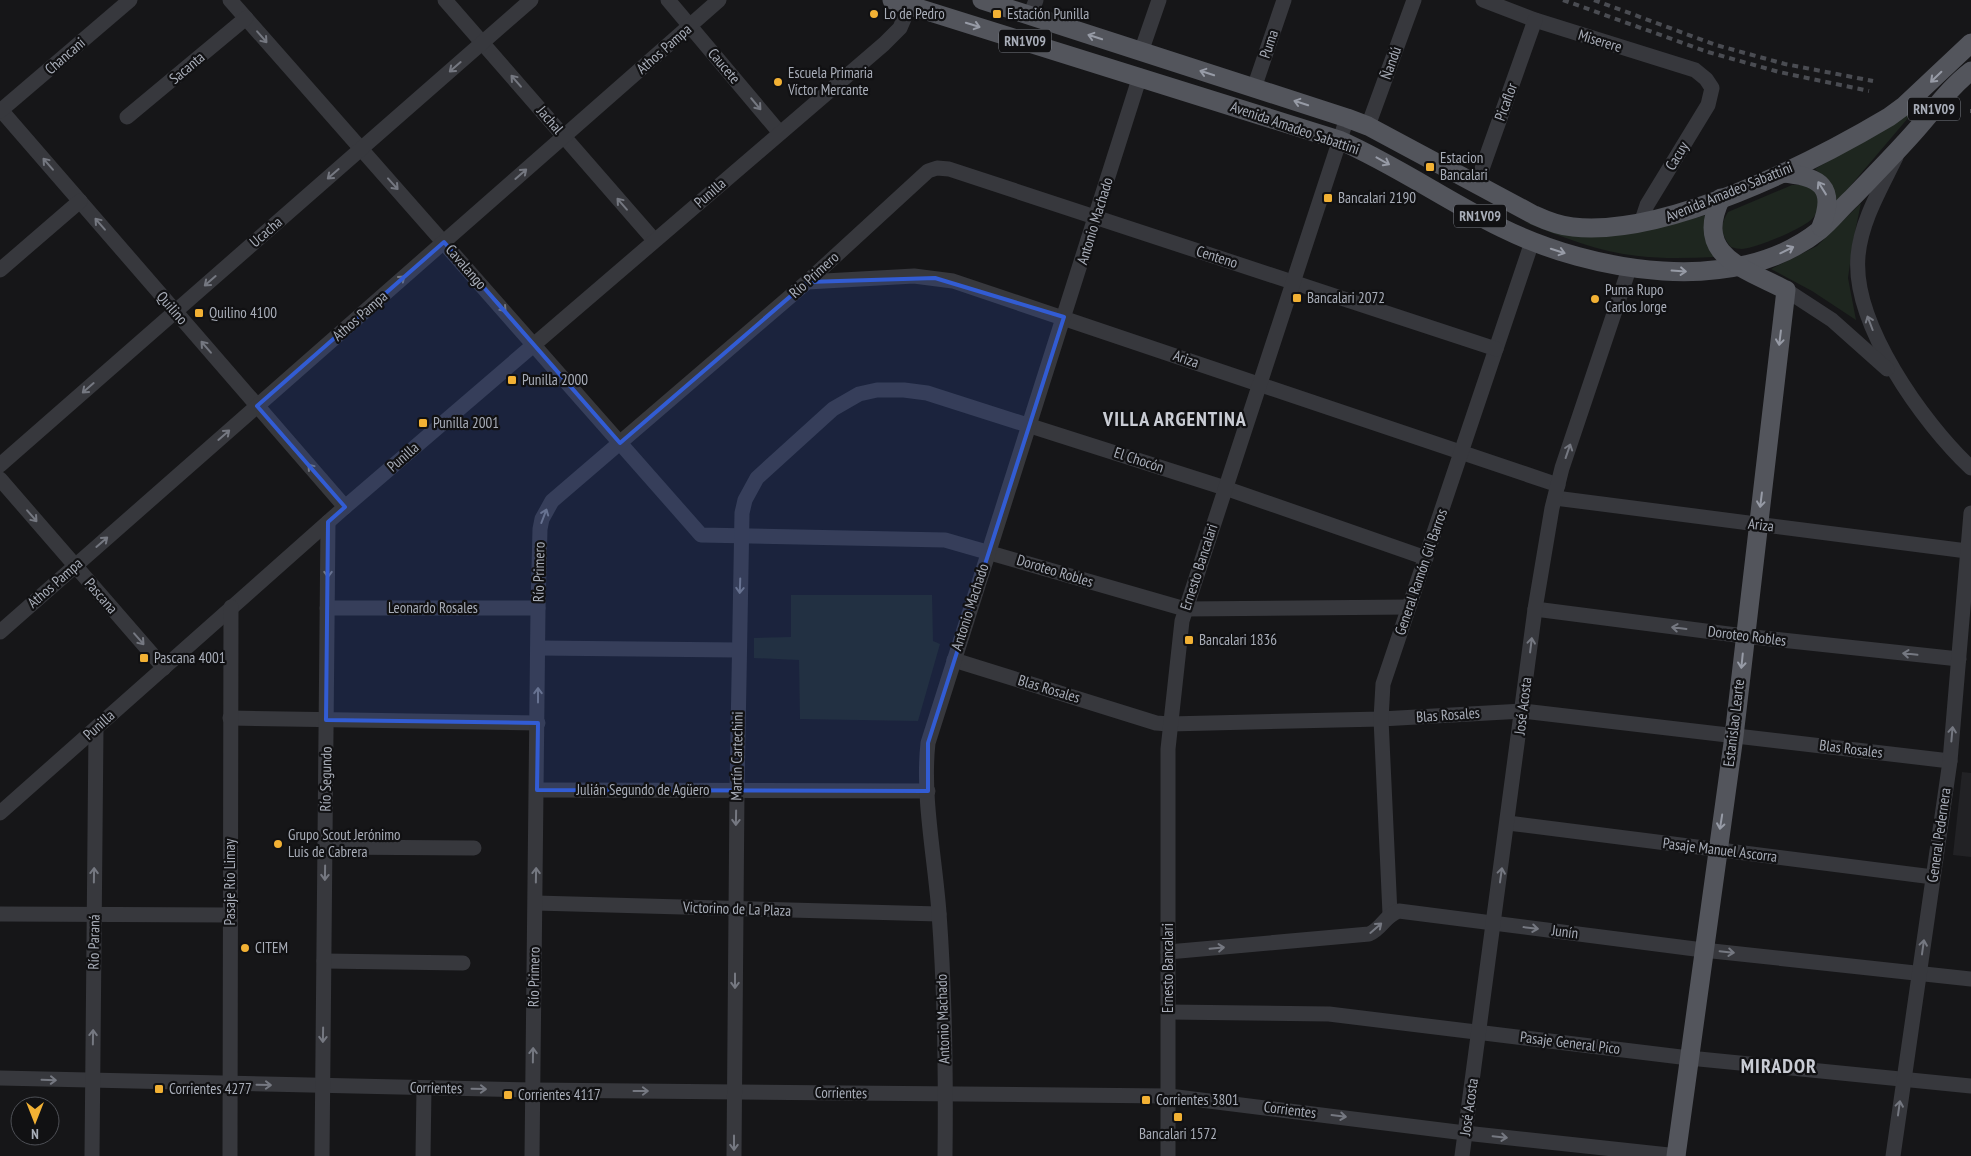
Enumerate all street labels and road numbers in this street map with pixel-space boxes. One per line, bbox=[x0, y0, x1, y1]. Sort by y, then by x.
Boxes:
street label: Athos Pampa bbox=[632, 19, 695, 78]
street label: Miserere bbox=[1576, 25, 1624, 56]
street label: Puma bbox=[1255, 27, 1282, 60]
road number: RN1V09 bbox=[999, 29, 1051, 52]
street label: Chancani bbox=[41, 33, 89, 78]
street label: Caucete bbox=[704, 44, 745, 87]
street label: Ñandú bbox=[1376, 44, 1405, 82]
street label: Sacanta bbox=[165, 47, 208, 88]
street label: Picaflor bbox=[1490, 79, 1521, 123]
street label: Avenida Amadeo Sabattini bbox=[1228, 97, 1362, 159]
road number: RN1V09 bbox=[1908, 98, 1960, 120]
street label: Jachal bbox=[532, 101, 568, 138]
street label: Cacuy bbox=[1661, 138, 1693, 174]
street label: Avenida Amadeo Sabattini bbox=[1663, 157, 1795, 226]
street label: Punilla bbox=[690, 174, 729, 212]
street label: Antonio Machado bbox=[1072, 175, 1117, 267]
road number: RN1V09 bbox=[1454, 205, 1506, 228]
street label: Ucacha bbox=[245, 212, 286, 251]
street label: Cavalango bbox=[442, 240, 491, 293]
street label: Centeno bbox=[1194, 241, 1240, 272]
street label: Río Primero bbox=[785, 247, 842, 302]
street label: Athos Pampa bbox=[328, 286, 391, 345]
street label: Quilino bbox=[153, 287, 192, 328]
street label: Ariza bbox=[1171, 345, 1201, 372]
street label: Punilla bbox=[383, 438, 422, 476]
street label: El Chocón bbox=[1112, 443, 1166, 476]
street label: General Ramón Gil Barros bbox=[1390, 506, 1451, 638]
street label: Ariza bbox=[1747, 513, 1775, 536]
street label: Ernesto Bancalari bbox=[1176, 521, 1221, 613]
street label: Río Primero bbox=[528, 542, 549, 602]
street label: Doroteo Robles bbox=[1015, 550, 1096, 591]
street label: Athos Pampa bbox=[23, 553, 86, 612]
street label: Antonio Machado bbox=[947, 561, 992, 653]
street label: Pascana bbox=[81, 574, 122, 618]
street label: Leonardo Rosales bbox=[388, 598, 478, 617]
street label: Doroteo Robles bbox=[1707, 621, 1787, 650]
street label: Blas Rosales bbox=[1016, 670, 1082, 707]
street label: José Acosta bbox=[1509, 676, 1535, 737]
street label: Estanislao Learte bbox=[1719, 678, 1748, 768]
street label: Blas Rosales bbox=[1416, 703, 1480, 726]
street label: Punilla bbox=[79, 706, 118, 744]
street label: Martín Cartechini bbox=[726, 711, 747, 801]
street label: Blas Rosales bbox=[1818, 735, 1884, 762]
street label: Río Segundo bbox=[315, 746, 336, 812]
street label: Julián Segundo de Agüero bbox=[575, 780, 710, 799]
street label: General Pedernera bbox=[1922, 786, 1955, 883]
street label: Pasaje Manuel Ascorra bbox=[1662, 833, 1778, 866]
street label: Pasaje Río Limay bbox=[220, 838, 239, 926]
street label: Victorino de La Plaza bbox=[682, 897, 792, 920]
street label: Río Paraná bbox=[84, 914, 103, 970]
street label: Junín bbox=[1550, 920, 1579, 943]
street label: Ernesto Bancalari bbox=[1158, 923, 1177, 1013]
street label: Río Primero bbox=[523, 947, 544, 1007]
street label: Antonio Machado bbox=[931, 974, 954, 1064]
street label: Pasaje General Pico bbox=[1519, 1027, 1621, 1058]
street label: José Acosta bbox=[1455, 1077, 1482, 1138]
street label: Corrientes bbox=[410, 1078, 462, 1097]
street label: Corrientes bbox=[815, 1083, 867, 1102]
street label: Corrientes bbox=[1263, 1097, 1317, 1122]

